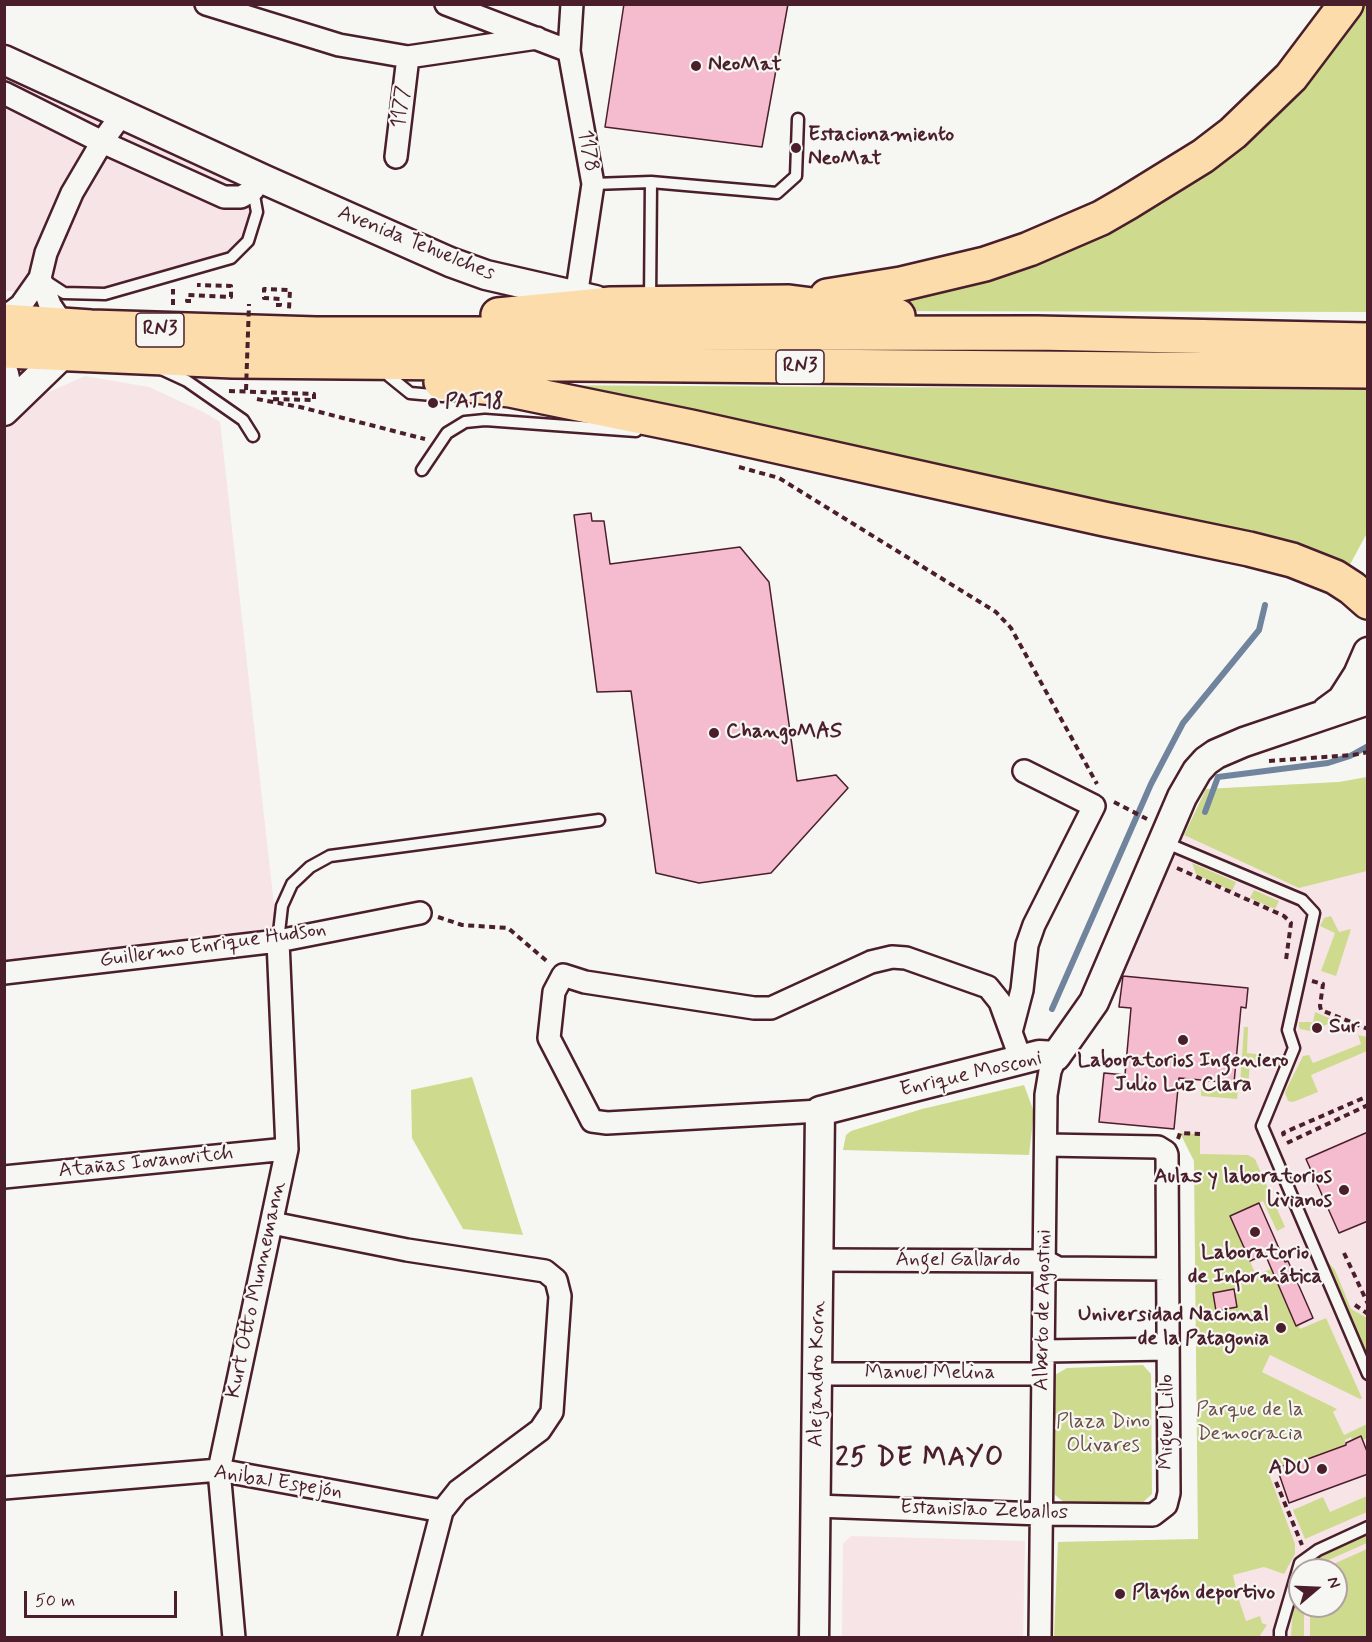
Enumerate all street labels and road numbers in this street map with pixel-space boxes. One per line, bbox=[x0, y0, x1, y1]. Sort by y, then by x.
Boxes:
street label: 1177 bbox=[387, 84, 417, 130]
street label: 1178 bbox=[571, 128, 603, 174]
street label: Avenida Tehuelches bbox=[334, 201, 498, 287]
road number: RN3 bbox=[136, 313, 184, 347]
road number: RN3 bbox=[776, 350, 824, 384]
street label: Guillermo Enrique Hudson bbox=[98, 918, 328, 974]
street label: Enrique Mosconi bbox=[898, 1046, 1044, 1104]
street label: Atañas Iovanovitch bbox=[57, 1141, 235, 1185]
street label: Kurt Otto Munnemann bbox=[222, 1179, 292, 1401]
street label: Alberto de Agostini bbox=[1030, 1229, 1058, 1391]
street label: Ángel Gallardo bbox=[896, 1248, 1020, 1274]
street label: Alejandro Korn bbox=[804, 1301, 832, 1447]
street label: Manuel Melina bbox=[865, 1361, 995, 1387]
street label: Miguel Lillo bbox=[1155, 1374, 1181, 1470]
street label: Anibal Espejón bbox=[212, 1460, 344, 1506]
street label: Estanislao Zeballos bbox=[899, 1495, 1069, 1527]

